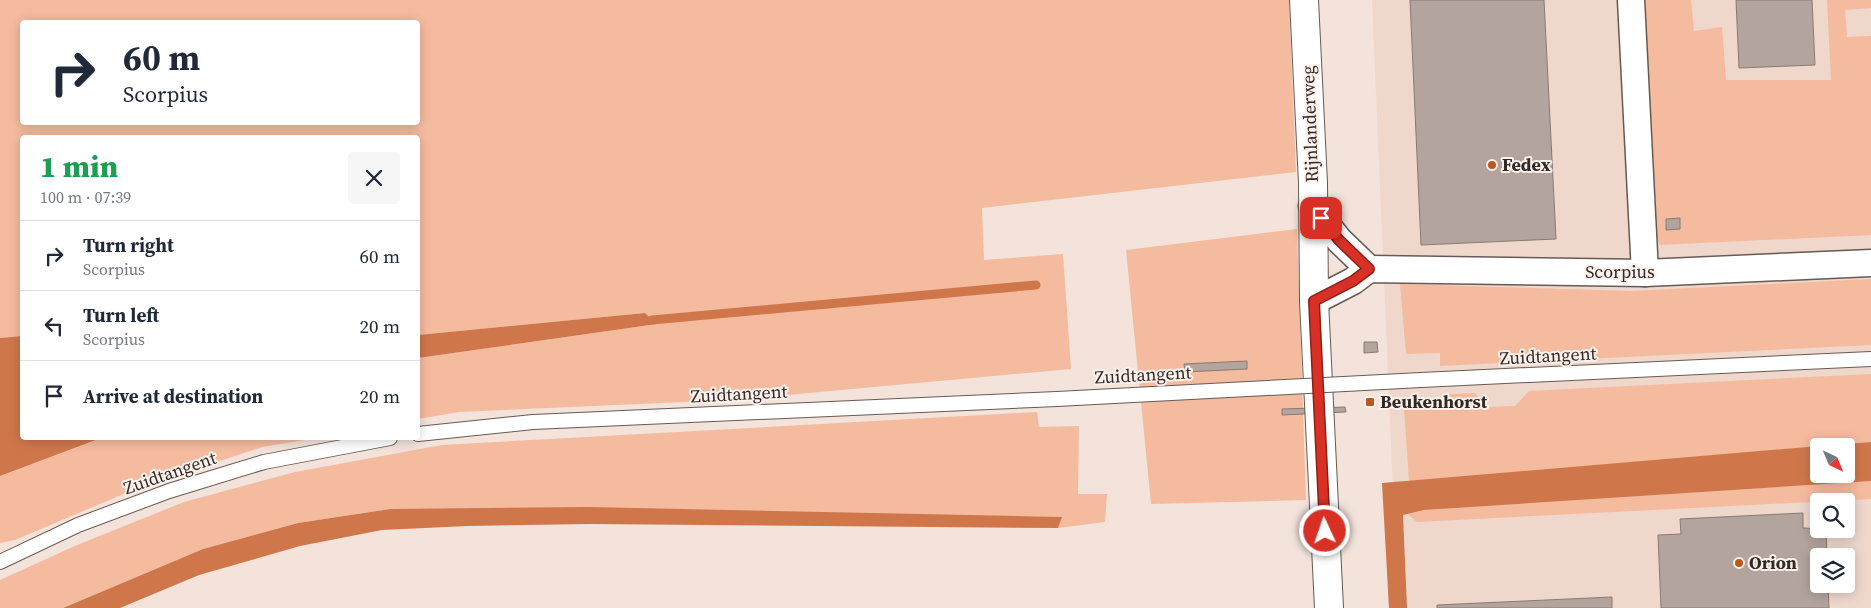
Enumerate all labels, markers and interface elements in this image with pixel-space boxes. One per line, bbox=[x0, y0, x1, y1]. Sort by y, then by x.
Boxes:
text: 60 m bbox=[123, 34, 200, 82]
icon: right bbox=[40, 40, 105, 105]
street label: Rijnlanderweg bbox=[1295, 65, 1324, 183]
text: Scorpius bbox=[123, 79, 208, 109]
text: 1 min bbox=[40, 146, 118, 187]
button: close bbox=[348, 152, 400, 204]
place label: Fedex bbox=[1502, 152, 1551, 177]
marker: Fedex bbox=[1486, 159, 1498, 171]
text: 100 m · 07:39 bbox=[40, 186, 131, 208]
pin bbox=[1300, 197, 1342, 239]
icon: arrive bbox=[1307, 204, 1335, 232]
text: Turn right bbox=[83, 232, 174, 258]
icon: right bbox=[40, 242, 68, 270]
text: 60 m bbox=[359, 243, 400, 269]
text: Scorpius bbox=[83, 258, 145, 280]
street label: Scorpius bbox=[1585, 259, 1655, 284]
text: Turn left bbox=[83, 302, 159, 328]
icon: left bbox=[40, 312, 68, 340]
text: 20 m bbox=[359, 313, 400, 339]
text: Scorpius bbox=[83, 328, 145, 350]
street label: Zuidtangent bbox=[1499, 340, 1597, 371]
street label: Zuidtangent bbox=[1094, 359, 1192, 390]
street label: Zuidtangent bbox=[690, 378, 788, 409]
icon: arrive bbox=[40, 382, 68, 410]
text: Arrive at destination bbox=[83, 383, 263, 409]
text: 20 m bbox=[359, 383, 400, 409]
place label: Beukenhorst bbox=[1380, 389, 1488, 414]
marker: Beukenhorst bbox=[1364, 396, 1376, 408]
north arrow bbox=[1810, 438, 1855, 482]
map controls bbox=[1810, 438, 1855, 593]
street label: Zuidtangent bbox=[120, 445, 220, 500]
button: search bbox=[1810, 493, 1855, 538]
position arrow bbox=[1298, 504, 1350, 556]
button: layers bbox=[1810, 548, 1855, 593]
place label: Orion bbox=[1749, 550, 1797, 575]
marker: Orion bbox=[1733, 557, 1745, 569]

